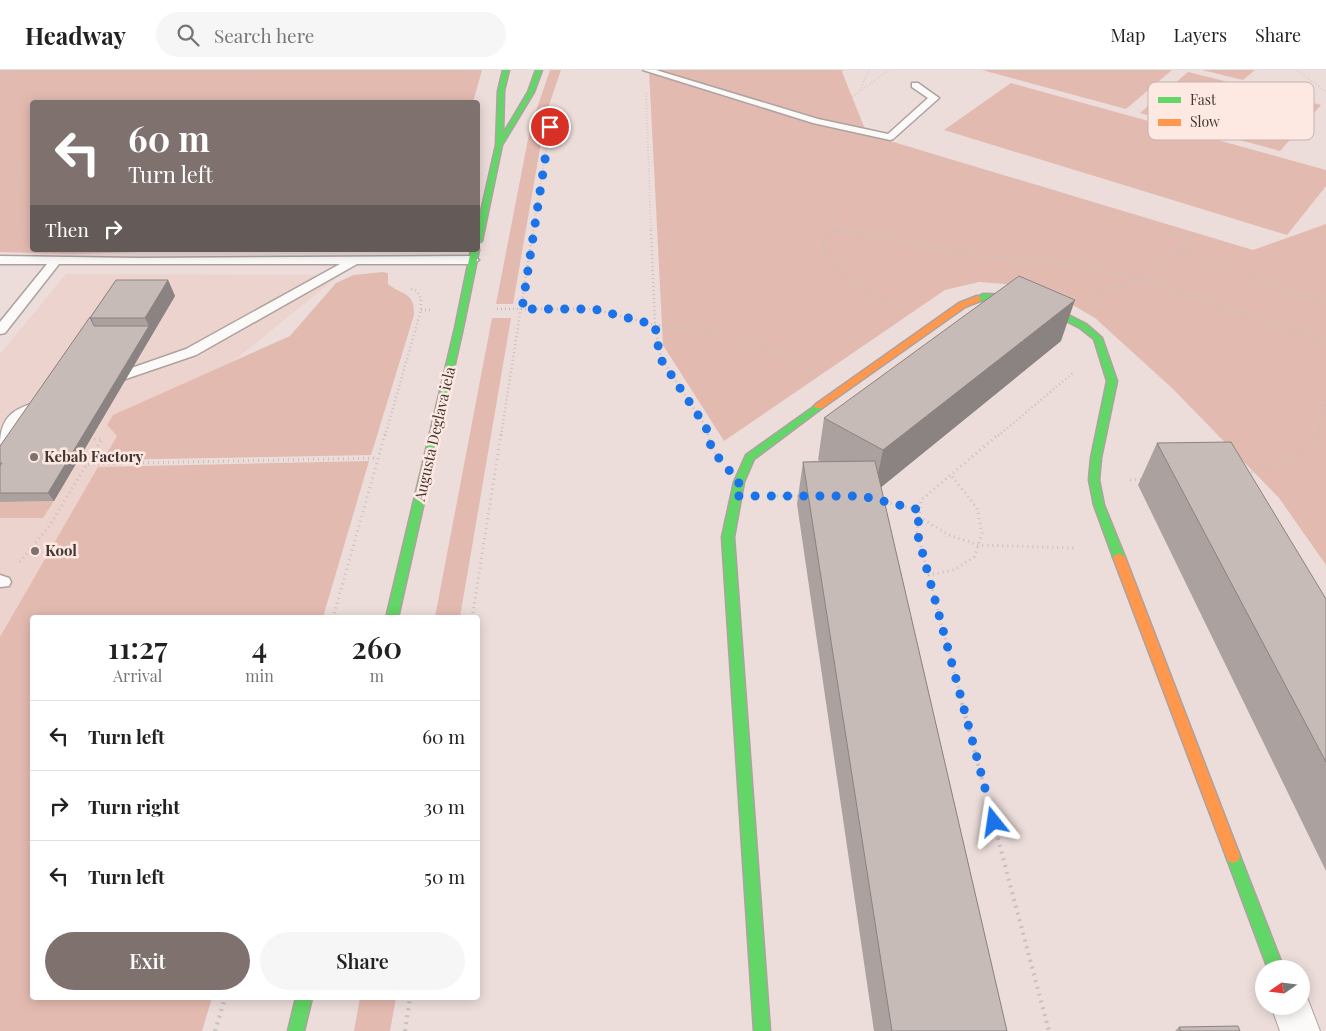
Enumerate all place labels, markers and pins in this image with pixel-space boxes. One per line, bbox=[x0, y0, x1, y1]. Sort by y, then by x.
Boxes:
pin bbox=[529, 106, 571, 148]
place label: Kebab Factory bbox=[44, 446, 143, 466]
marker: Kebab Factory bbox=[28, 451, 40, 463]
place label: Kool bbox=[45, 540, 77, 560]
marker: Kool bbox=[29, 545, 41, 557]

